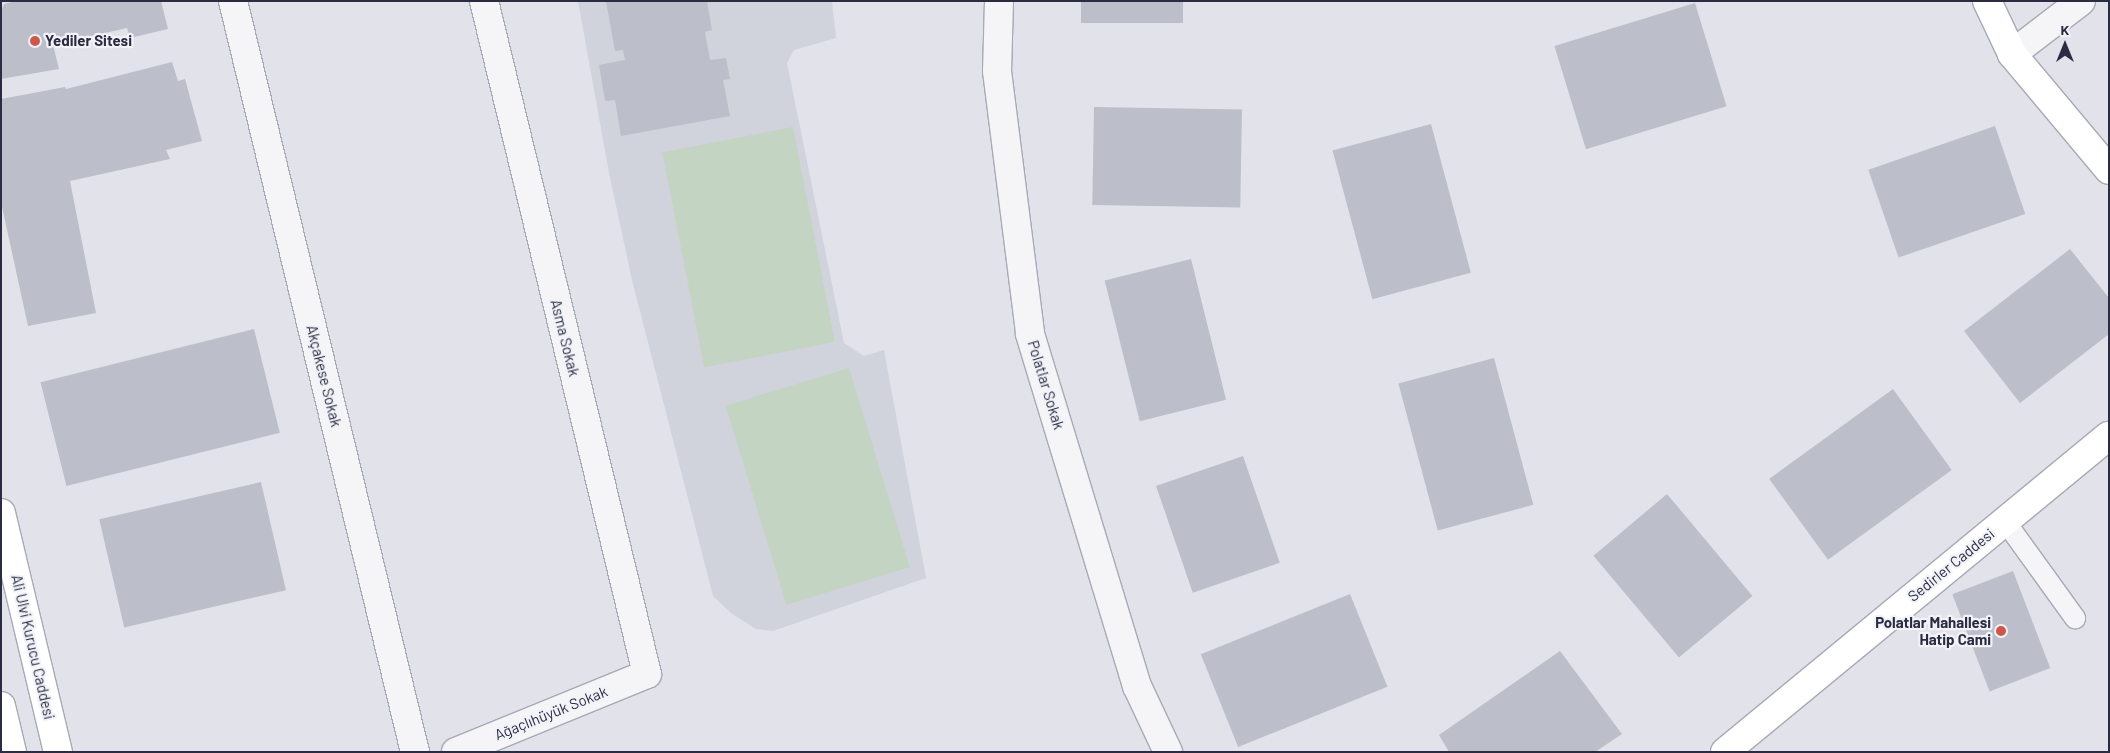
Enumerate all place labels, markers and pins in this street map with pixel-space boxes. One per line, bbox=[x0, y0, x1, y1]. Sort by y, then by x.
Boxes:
place label: Yediler Sitesi bbox=[45, 32, 132, 50]
marker: Yediler Sitesi bbox=[29, 35, 41, 47]
place label: Polatlar Mahallesi Hatip Cami bbox=[1875, 613, 1991, 648]
marker: Polatlar Mahallesi Hatip Cami bbox=[1995, 625, 2007, 637]

